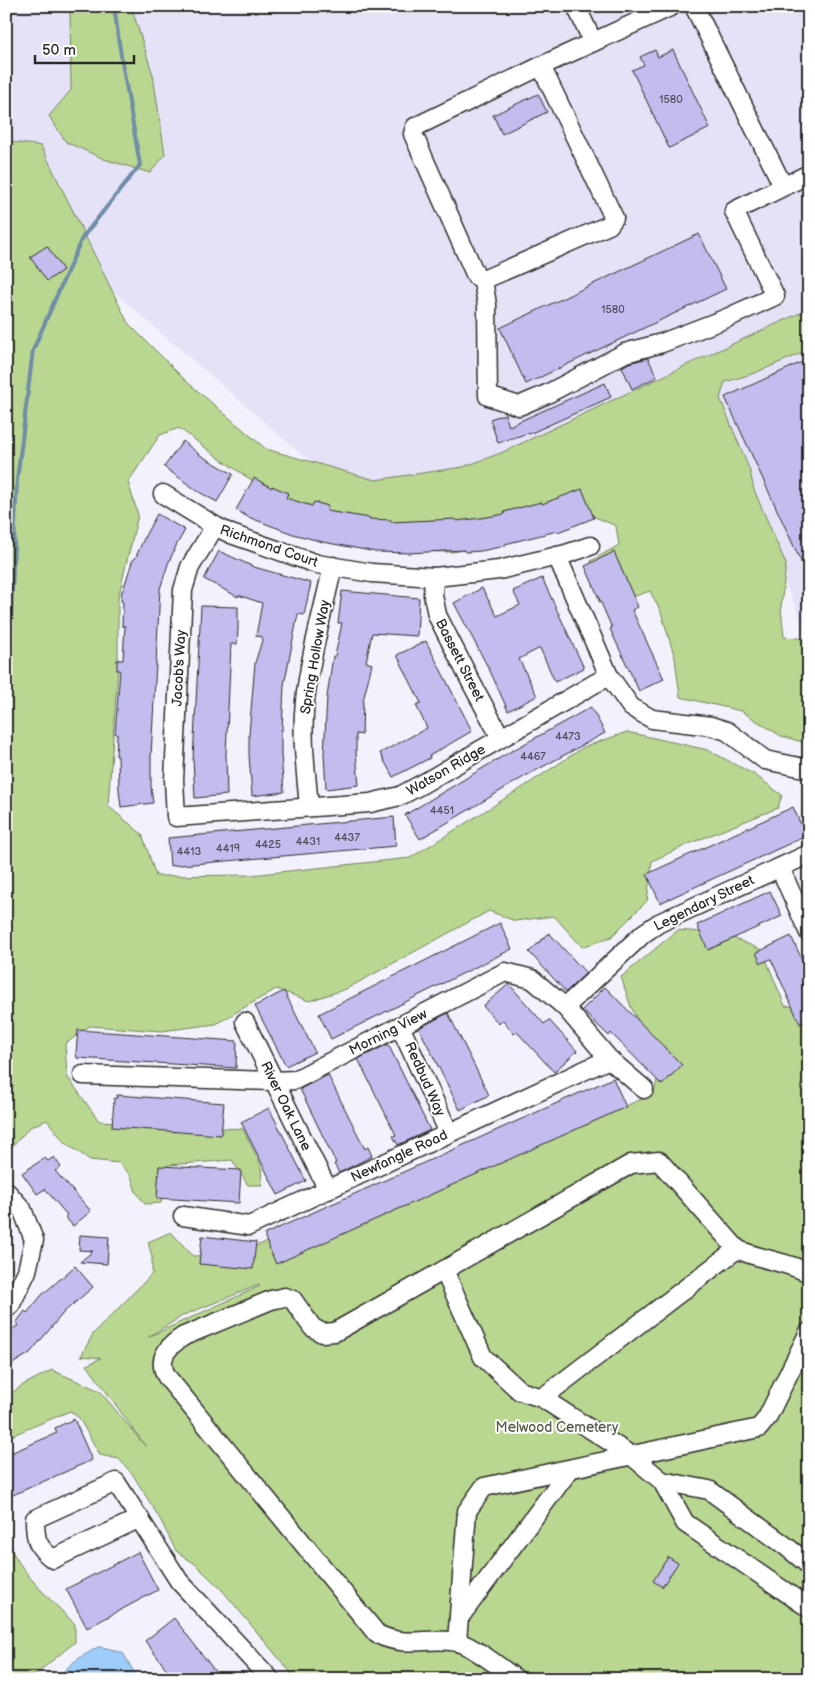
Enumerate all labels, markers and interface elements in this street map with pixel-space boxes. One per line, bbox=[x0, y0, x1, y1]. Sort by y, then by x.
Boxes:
scale bar bbox=[35, 32, 134, 64]
text: 50 m bbox=[42, 41, 76, 60]
house number: 1580 bbox=[659, 93, 683, 106]
house number: 1580 bbox=[601, 303, 625, 316]
street label: Richmond Court bbox=[218, 521, 321, 571]
street label: Spring Hollow Way bbox=[297, 598, 334, 715]
street label: Bassett Street bbox=[432, 616, 488, 705]
street label: Jacob's Way bbox=[169, 629, 190, 707]
house number: 4473 bbox=[555, 730, 581, 743]
street label: Watson Ridge bbox=[404, 741, 488, 799]
house number: 4467 bbox=[520, 750, 546, 763]
house number: 4451 bbox=[430, 804, 454, 817]
house number: 4437 bbox=[334, 831, 360, 844]
house number: 4431 bbox=[296, 835, 320, 848]
house number: 4425 bbox=[255, 838, 281, 851]
house number: 4419 bbox=[216, 842, 240, 855]
house number: 4413 bbox=[177, 845, 201, 858]
street label: Legendary Street bbox=[651, 871, 757, 935]
street label: Morning View bbox=[346, 1005, 430, 1059]
street label: Redbud Way bbox=[401, 1039, 449, 1119]
street label: River Oak Lane bbox=[257, 1059, 315, 1153]
street label: Newfangle Road bbox=[348, 1126, 450, 1186]
park label: Melwood Cemetery bbox=[496, 1419, 619, 1436]

